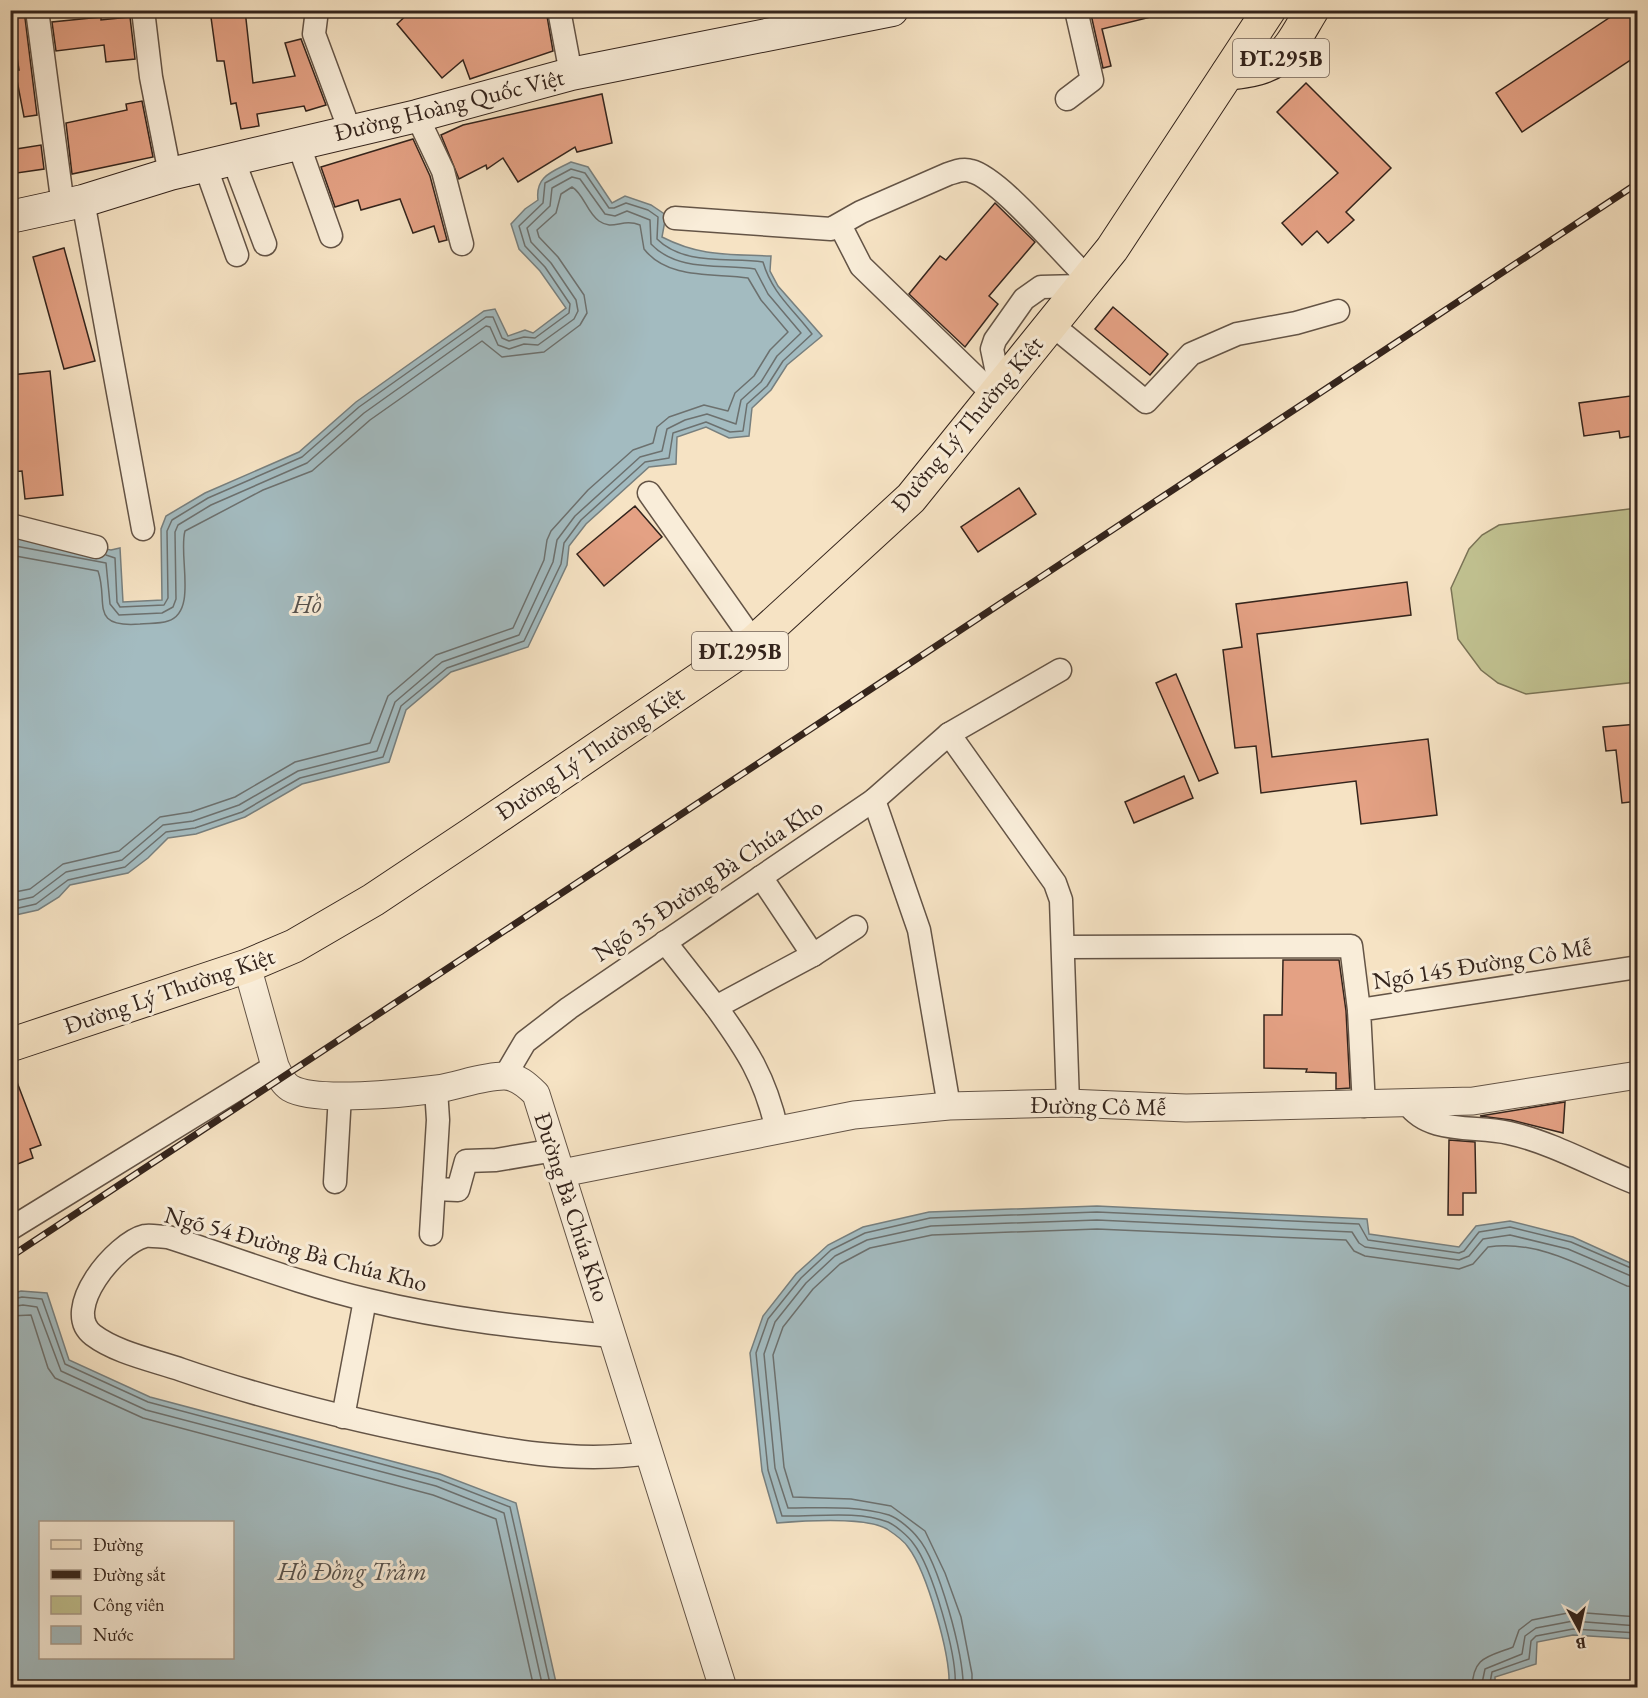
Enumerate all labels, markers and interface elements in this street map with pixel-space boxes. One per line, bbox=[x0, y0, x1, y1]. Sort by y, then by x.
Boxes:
road number: ĐT.295B bbox=[1233, 39, 1329, 77]
street label: Đường Hoàng Quốc Việt bbox=[331, 61, 567, 148]
street label: Đường Lý Thường Kiệt bbox=[884, 329, 1050, 518]
water label: Hồ bbox=[291, 587, 322, 621]
road number: ĐT.295B bbox=[692, 632, 788, 670]
street label: Đường Lý Thường Kiệt bbox=[490, 678, 690, 827]
street label: Ngõ 35 Đường Bà Chúa Kho bbox=[587, 791, 829, 968]
street label: Ngõ 145 Đường Cô Mễ bbox=[1370, 931, 1594, 996]
street label: Đường Lý Thường Kiệt bbox=[59, 940, 279, 1041]
street label: Đường Cô Mễ bbox=[1030, 1089, 1166, 1122]
street label: Đường Bà Chúa Kho bbox=[527, 1108, 618, 1305]
street label: Ngõ 54 Đường Bà Chúa Kho bbox=[161, 1198, 431, 1299]
legend bbox=[39, 1521, 234, 1659]
text: Đường bbox=[93, 1533, 143, 1556]
water label: Hồ Đồng Trầm bbox=[276, 1554, 427, 1588]
text: Đường sắt bbox=[93, 1563, 166, 1586]
text: Công viên bbox=[93, 1593, 165, 1616]
north arrow bbox=[1549, 1599, 1609, 1659]
text: Nước bbox=[93, 1623, 134, 1646]
text: B bbox=[1575, 1632, 1587, 1654]

